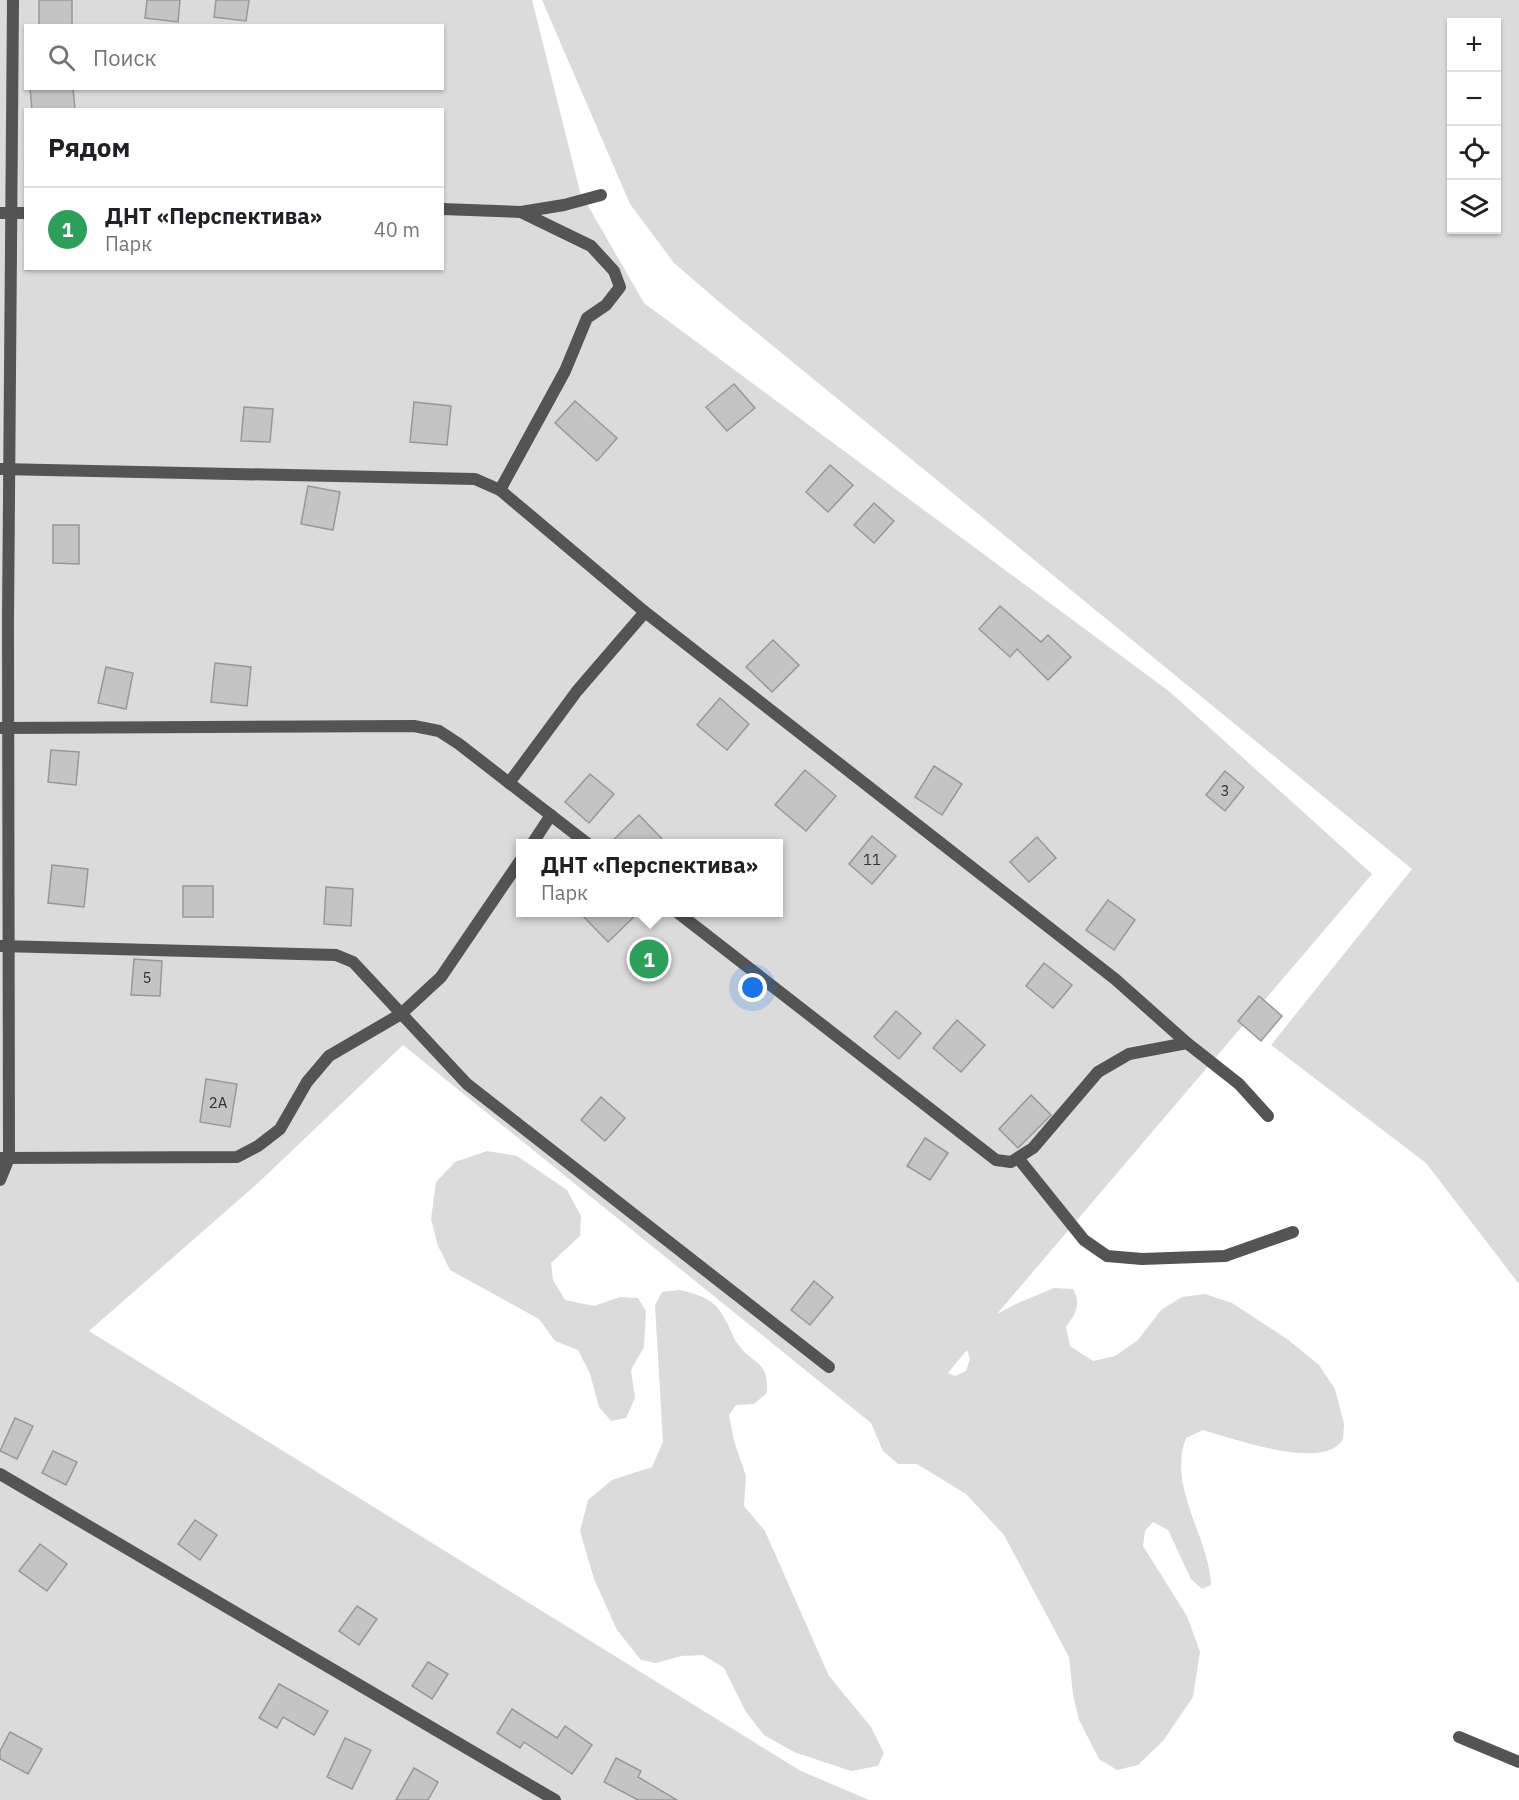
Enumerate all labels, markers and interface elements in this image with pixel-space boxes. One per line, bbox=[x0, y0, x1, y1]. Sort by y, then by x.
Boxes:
map controls bbox=[1447, 18, 1501, 234]
button: + bbox=[1447, 18, 1501, 72]
search box bbox=[24, 24, 444, 90]
icon: search bbox=[45, 41, 78, 74]
text: Поиск bbox=[93, 43, 157, 72]
button: − bbox=[1447, 72, 1501, 126]
button: locate bbox=[1447, 126, 1501, 180]
text: Рядом bbox=[48, 130, 130, 164]
button: layers bbox=[1447, 180, 1501, 234]
text: ДНТ «Перспектива» bbox=[105, 201, 322, 230]
text: 1 bbox=[62, 216, 74, 243]
text: 40 m bbox=[374, 216, 420, 243]
text: Парк bbox=[105, 230, 152, 257]
house number: 3 bbox=[1220, 781, 1230, 800]
popup bbox=[516, 839, 783, 917]
text: ДНТ «Перспектива» bbox=[541, 850, 758, 879]
house number: 11 bbox=[863, 850, 881, 869]
text: Парк bbox=[541, 879, 588, 906]
pin: 1 bbox=[630, 936, 668, 982]
house number: 5 bbox=[142, 968, 152, 987]
your location bbox=[738, 973, 767, 1002]
house number: 2А bbox=[209, 1093, 228, 1112]

